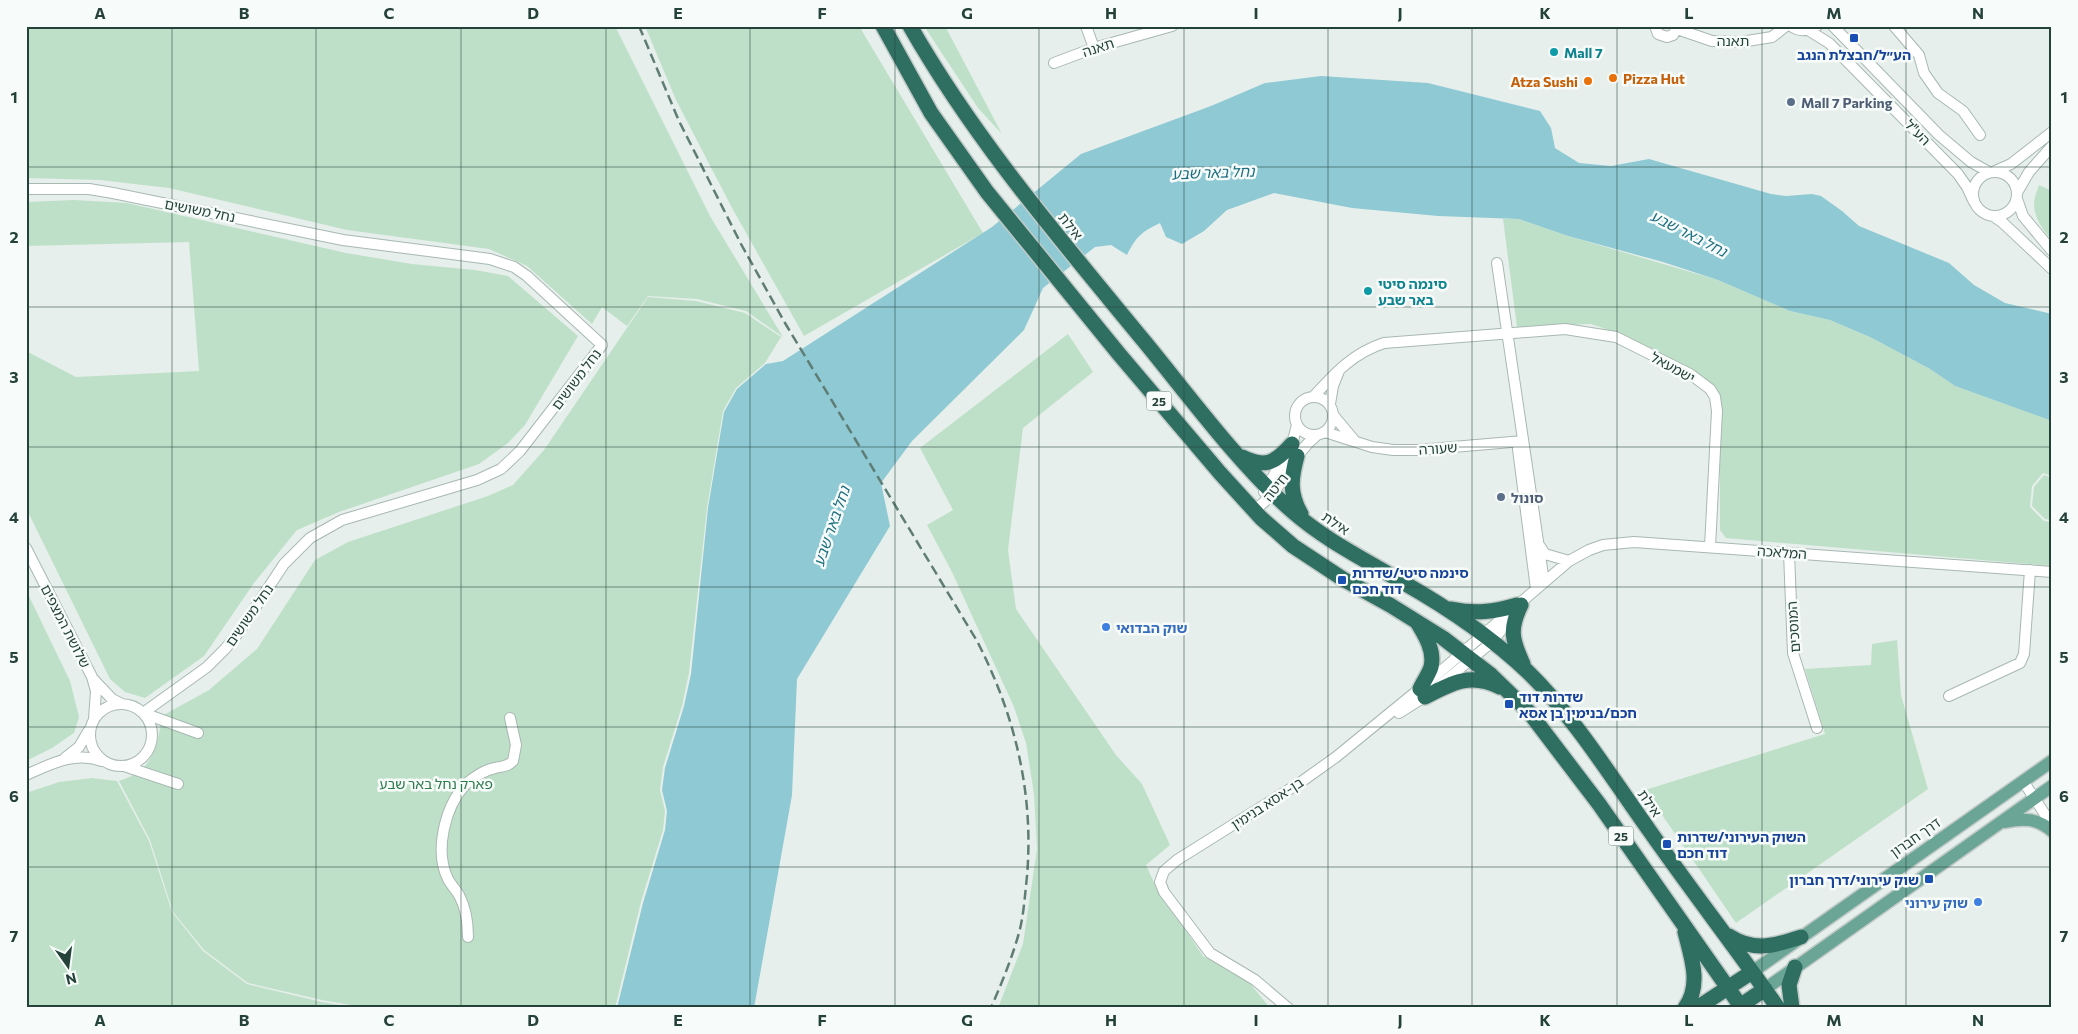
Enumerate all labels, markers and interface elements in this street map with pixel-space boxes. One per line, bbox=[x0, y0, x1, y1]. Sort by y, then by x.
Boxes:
text: A bbox=[94, 3, 106, 22]
text: B bbox=[239, 3, 250, 22]
text: C bbox=[384, 3, 395, 22]
text: D bbox=[527, 3, 539, 22]
text: E bbox=[673, 3, 683, 22]
text: F bbox=[817, 3, 827, 22]
text: G bbox=[961, 3, 973, 22]
text: H bbox=[1105, 3, 1117, 22]
text: I bbox=[1253, 3, 1259, 22]
text: J bbox=[1397, 3, 1403, 22]
text: K bbox=[1539, 3, 1551, 22]
text: L bbox=[1684, 3, 1694, 22]
text: M bbox=[1826, 3, 1842, 22]
text: N bbox=[1972, 3, 1984, 22]
street label: תאנה bbox=[1717, 32, 1749, 49]
marker: הע״ל/חבצלת הנגב bbox=[1848, 32, 1860, 44]
street label: תאנה bbox=[1080, 34, 1116, 60]
place label: Mall 7 bbox=[1564, 44, 1603, 61]
marker: Mall 7 bbox=[1548, 46, 1560, 58]
place label: הע״ל/חבצלת הנגב bbox=[1797, 46, 1911, 63]
place label: Pizza Hut bbox=[1623, 70, 1685, 87]
marker: Pizza Hut bbox=[1607, 72, 1619, 84]
place label: Atza Sushi bbox=[1510, 73, 1578, 90]
marker: Atza Sushi bbox=[1582, 75, 1594, 87]
text: 1 bbox=[10, 87, 18, 106]
text: 1 bbox=[2060, 87, 2068, 106]
place label: Mall 7 Parking bbox=[1801, 94, 1893, 111]
marker: Mall 7 Parking bbox=[1785, 96, 1797, 108]
street label: הע"ל bbox=[1902, 116, 1934, 148]
water label: נחל באר שבע bbox=[1171, 162, 1256, 182]
street label: נחל משושים bbox=[163, 195, 237, 225]
water label: נחל באר שבע bbox=[1648, 206, 1731, 260]
street label: אילת bbox=[1055, 209, 1087, 243]
text: 2 bbox=[9, 227, 19, 246]
text: 2 bbox=[2059, 227, 2069, 246]
place label: סינמה סיטי באר שבע bbox=[1378, 275, 1447, 308]
marker: סינמה סיטי באר שבע bbox=[1362, 285, 1374, 297]
street label: נחל משושים bbox=[548, 345, 604, 413]
street label: ישמעאל bbox=[1648, 348, 1698, 386]
text: 3 bbox=[9, 367, 19, 386]
text: 3 bbox=[2059, 367, 2069, 386]
road number: 25 bbox=[1146, 392, 1172, 411]
street label: שעורה bbox=[1418, 438, 1458, 458]
street label: חיטה bbox=[1259, 470, 1291, 504]
water label: נחל באר שבע bbox=[809, 483, 853, 568]
place label: סונול bbox=[1511, 489, 1543, 506]
marker: סונול bbox=[1495, 491, 1507, 503]
text: 4 bbox=[9, 507, 19, 526]
text: 4 bbox=[2059, 507, 2069, 526]
street label: אילת bbox=[1319, 508, 1353, 538]
street label: המלאכה bbox=[1756, 542, 1808, 562]
place label: סינמה סיטי/שדרות דוד חכם bbox=[1352, 564, 1469, 597]
marker: סינמה סיטי/שדרות דוד חכם bbox=[1336, 574, 1348, 586]
street label: שלושת המצפים bbox=[38, 581, 94, 671]
street label: נחל משושים bbox=[221, 581, 277, 649]
street label: המוסכים bbox=[1783, 601, 1803, 653]
place label: שוק הבדואי bbox=[1116, 619, 1188, 636]
marker: שוק הבדואי bbox=[1100, 621, 1112, 633]
text: 5 bbox=[9, 647, 19, 666]
text: 5 bbox=[2059, 647, 2069, 666]
place label: שדרות דוד חכם/בנימין בן אסא bbox=[1519, 688, 1637, 721]
marker: שדרות דוד חכם/בנימין בן אסא bbox=[1503, 698, 1515, 710]
street label: בן-אסא בנימין bbox=[1228, 773, 1306, 833]
park label: פארק נחל באר שבע bbox=[379, 775, 493, 792]
text: 6 bbox=[9, 786, 19, 805]
street label: אילת bbox=[1635, 786, 1666, 820]
text: 6 bbox=[2059, 786, 2069, 805]
street label: דרך חברון bbox=[1887, 813, 1944, 860]
road number: 25 bbox=[1608, 826, 1634, 846]
place label: השוק העירוני/שדרות דוד חכם bbox=[1677, 828, 1806, 861]
marker: השוק העירוני/שדרות דוד חכם bbox=[1661, 838, 1673, 850]
place label: שוק עירוני/דרך חברון bbox=[1789, 871, 1919, 888]
marker: שוק עירוני/דרך חברון bbox=[1923, 873, 1935, 885]
place label: שוק עירוני bbox=[1905, 894, 1968, 911]
marker: שוק עירוני bbox=[1972, 896, 1984, 908]
text: 7 bbox=[10, 926, 19, 945]
text: 7 bbox=[2060, 926, 2069, 945]
north arrow bbox=[42, 942, 92, 992]
text: N bbox=[64, 970, 78, 989]
text: A bbox=[94, 1010, 106, 1029]
text: B bbox=[239, 1010, 250, 1029]
text: C bbox=[384, 1010, 395, 1029]
text: D bbox=[527, 1010, 539, 1029]
text: E bbox=[673, 1010, 683, 1029]
text: F bbox=[817, 1010, 827, 1029]
text: G bbox=[961, 1010, 973, 1029]
text: H bbox=[1105, 1010, 1117, 1029]
text: I bbox=[1253, 1010, 1259, 1029]
text: J bbox=[1397, 1010, 1403, 1029]
text: K bbox=[1539, 1010, 1551, 1029]
text: L bbox=[1684, 1010, 1694, 1029]
text: M bbox=[1826, 1010, 1842, 1029]
text: N bbox=[1972, 1010, 1984, 1029]

